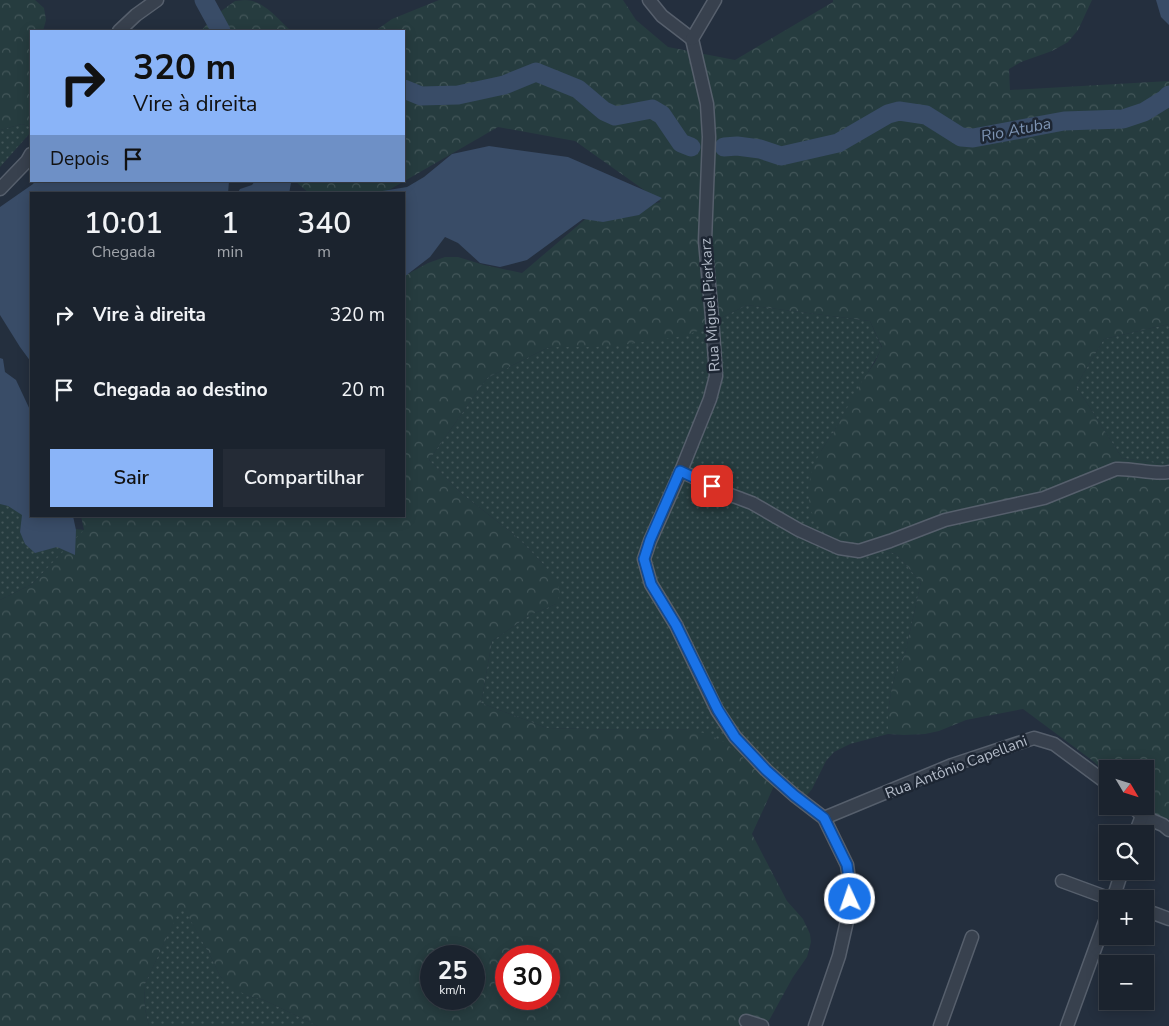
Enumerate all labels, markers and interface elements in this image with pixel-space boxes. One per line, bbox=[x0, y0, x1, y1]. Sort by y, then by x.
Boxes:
text: 320 m bbox=[133, 44, 236, 91]
icon: right bbox=[50, 50, 115, 115]
text: Vire à direita bbox=[133, 89, 258, 119]
water label: Rio Atuba bbox=[979, 112, 1053, 148]
icon: arrive bbox=[119, 145, 147, 173]
text: Depois bbox=[50, 146, 109, 172]
text: 10:01 bbox=[84, 203, 163, 244]
text: 1 bbox=[221, 203, 239, 244]
text: 340 bbox=[297, 203, 351, 244]
street label: Rua Miguel Pierkarz bbox=[695, 237, 725, 373]
text: Chegada bbox=[91, 241, 155, 263]
text: min bbox=[217, 241, 243, 263]
text: m bbox=[317, 241, 331, 263]
icon: right bbox=[50, 301, 78, 329]
text: Vire à direita bbox=[93, 302, 206, 328]
text: 320 m bbox=[330, 302, 385, 328]
icon: arrive bbox=[50, 376, 78, 404]
text: Chegada ao destino bbox=[93, 377, 268, 403]
text: 20 m bbox=[341, 377, 385, 403]
button: Sair bbox=[50, 449, 213, 507]
button: Compartilhar bbox=[223, 449, 385, 507]
pin bbox=[691, 465, 733, 507]
icon: arrive bbox=[698, 472, 726, 500]
street label: Rua Antônio Capellani bbox=[882, 731, 1030, 803]
north arrow bbox=[1099, 760, 1154, 815]
map controls bbox=[1099, 760, 1154, 1010]
button: search bbox=[1099, 825, 1154, 880]
position arrow bbox=[823, 872, 875, 924]
button: + bbox=[1099, 890, 1154, 945]
speed limit sign: 30 bbox=[495, 945, 560, 1010]
text: 25 bbox=[437, 954, 468, 988]
button: − bbox=[1099, 955, 1154, 1010]
text: km/h bbox=[439, 982, 466, 998]

